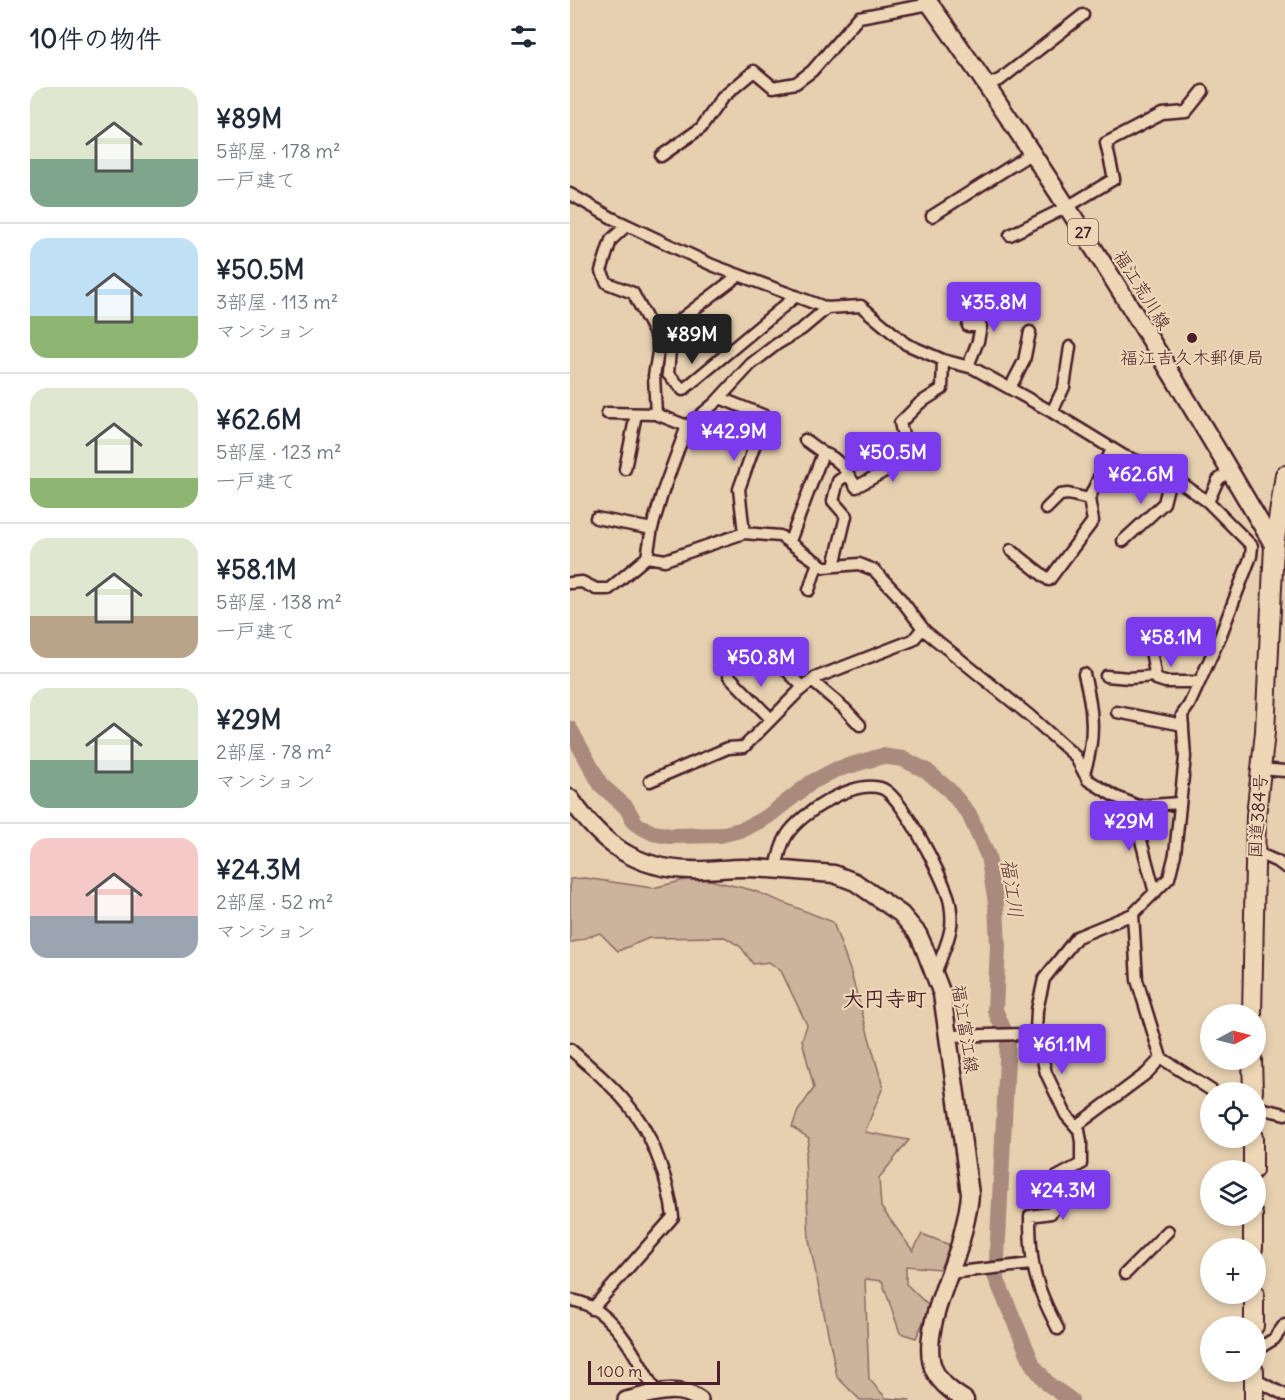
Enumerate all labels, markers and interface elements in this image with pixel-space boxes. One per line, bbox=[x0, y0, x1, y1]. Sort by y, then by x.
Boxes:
icon: filters bbox=[507, 20, 540, 53]
text: 10件の物件 bbox=[30, 22, 161, 55]
text: ¥89M bbox=[216, 102, 282, 135]
icon: home bbox=[78, 111, 150, 183]
text: 5部屋 · 178 m² bbox=[216, 138, 341, 163]
text: 一戸建て bbox=[216, 167, 296, 192]
road number: 27 bbox=[1068, 219, 1098, 245]
street label: 福江荒川線 bbox=[1109, 245, 1176, 334]
text: ¥50.5M bbox=[216, 253, 305, 286]
icon: home bbox=[78, 262, 150, 334]
pin: ¥35.8M bbox=[945, 282, 1043, 333]
text: 3部屋 · 113 m² bbox=[216, 289, 338, 314]
text: ¥35.8M bbox=[961, 289, 1027, 314]
pin: ¥89M bbox=[656, 314, 728, 365]
text: マンション bbox=[216, 318, 315, 343]
text: ¥89M bbox=[667, 321, 717, 346]
marker: 福江吉久木郵便局 bbox=[1185, 331, 1199, 345]
place label: 福江吉久木郵便局 bbox=[1120, 346, 1264, 369]
text: ¥62.6M bbox=[216, 403, 302, 436]
pin: ¥42.9M bbox=[685, 411, 783, 462]
icon: home bbox=[78, 412, 150, 484]
text: ¥42.9M bbox=[701, 418, 767, 443]
pin: ¥50.5M bbox=[844, 432, 942, 483]
text: 5部屋 · 123 m² bbox=[216, 439, 342, 464]
text: ¥50.5M bbox=[859, 439, 927, 464]
pin: ¥62.6M bbox=[1092, 454, 1190, 505]
text: ¥62.6M bbox=[1108, 461, 1174, 486]
text: 一戸建て bbox=[216, 468, 296, 493]
text: ¥58.1M bbox=[216, 553, 297, 586]
icon: home bbox=[78, 562, 150, 634]
text: 5部屋 · 138 m² bbox=[216, 589, 342, 614]
pin: ¥58.1M bbox=[1122, 617, 1220, 668]
text: 一戸建て bbox=[216, 618, 296, 643]
text: ¥58.1M bbox=[1140, 624, 1202, 649]
pin: ¥50.8M bbox=[712, 637, 810, 688]
text: ¥50.8M bbox=[727, 644, 795, 669]
text: ¥29M bbox=[216, 703, 282, 736]
icon: home bbox=[78, 712, 150, 784]
text: 2部屋 · 78 m² bbox=[216, 739, 332, 764]
text: マンション bbox=[216, 768, 315, 793]
street label: 国道384号 bbox=[1243, 773, 1272, 859]
pin: ¥29M bbox=[1093, 801, 1165, 852]
text: ¥29M bbox=[1104, 808, 1154, 833]
text: ¥24.3M bbox=[216, 853, 301, 886]
water label: 福江川 bbox=[996, 856, 1029, 919]
icon: home bbox=[78, 862, 150, 934]
text: 2部屋 · 52 m² bbox=[216, 889, 333, 914]
text: マンション bbox=[216, 918, 315, 943]
street label: 福江富江線 bbox=[947, 983, 984, 1075]
district label: 大円寺町 bbox=[843, 985, 927, 1012]
north arrow bbox=[1200, 1004, 1266, 1070]
map controls bbox=[1200, 1004, 1266, 1382]
pin: ¥61.1M bbox=[1013, 1024, 1111, 1075]
text: ¥61.1M bbox=[1033, 1031, 1091, 1056]
button: locate bbox=[1200, 1082, 1266, 1148]
button: layers bbox=[1200, 1160, 1266, 1226]
pin: ¥24.3M bbox=[1014, 1170, 1112, 1221]
text: ¥24.3M bbox=[1030, 1177, 1096, 1202]
button: + bbox=[1200, 1238, 1266, 1304]
button: − bbox=[1200, 1316, 1266, 1382]
scale bar bbox=[588, 1358, 720, 1386]
text: 100 m bbox=[597, 1361, 642, 1381]

